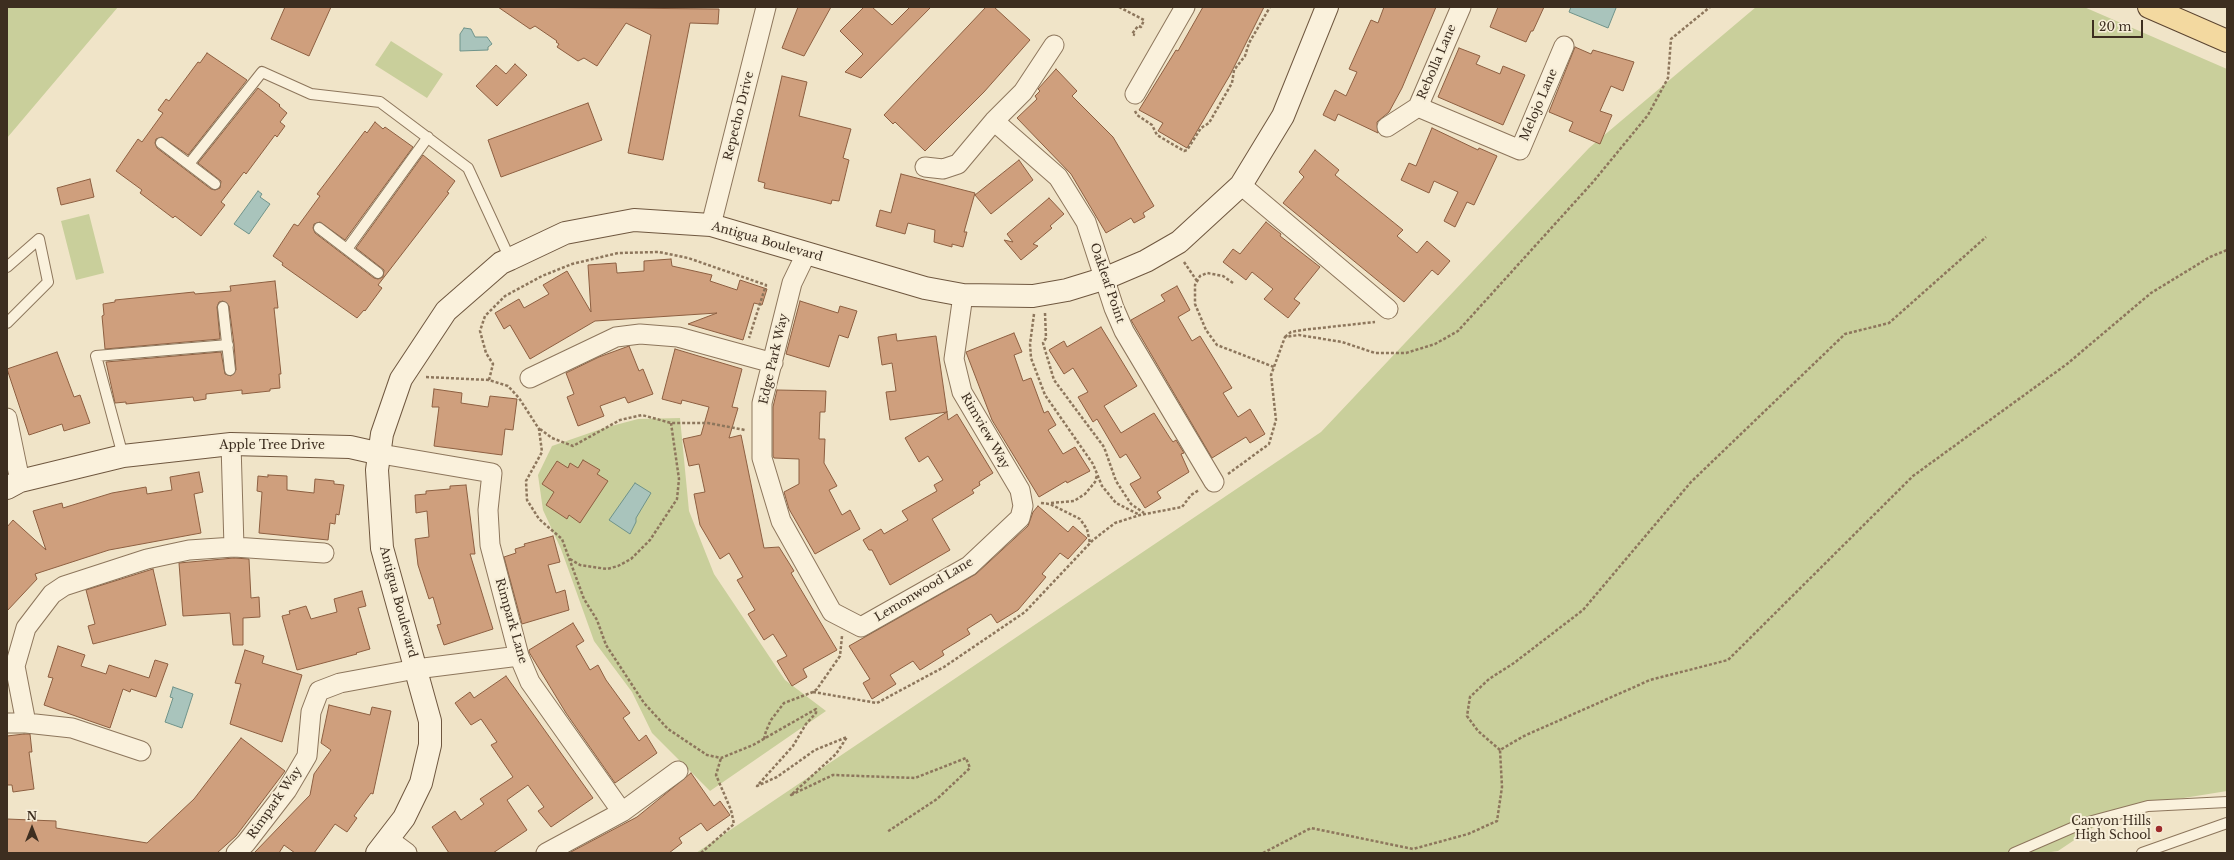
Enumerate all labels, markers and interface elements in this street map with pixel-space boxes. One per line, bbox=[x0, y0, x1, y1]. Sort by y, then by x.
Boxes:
scale bar bbox=[2094, 12, 2145, 38]
text: 20 m bbox=[2099, 19, 2131, 34]
street label: Rebolla Lane bbox=[1415, 22, 1459, 102]
street label: Melojo Lane bbox=[1517, 67, 1561, 143]
street label: Repecho Drive bbox=[721, 70, 757, 162]
street label: Antigua Boulevard bbox=[710, 219, 824, 265]
street label: Oakleaf Point bbox=[1087, 241, 1127, 325]
street label: Edge Park Way bbox=[757, 312, 791, 406]
street label: Rimview Way bbox=[957, 391, 1013, 471]
street label: Apple Tree Drive bbox=[219, 439, 325, 453]
street label: Antigua Boulevard bbox=[376, 545, 420, 659]
street label: Lemonwood Lane bbox=[872, 555, 976, 625]
street label: Rimpark Lane bbox=[492, 577, 530, 665]
street label: Rimpark Way bbox=[245, 764, 305, 842]
north arrow bbox=[12, 808, 52, 848]
text: N bbox=[27, 809, 37, 823]
place label: Canyon Hills High School bbox=[2071, 815, 2151, 843]
marker: Canyon Hills High School bbox=[2154, 824, 2164, 834]

